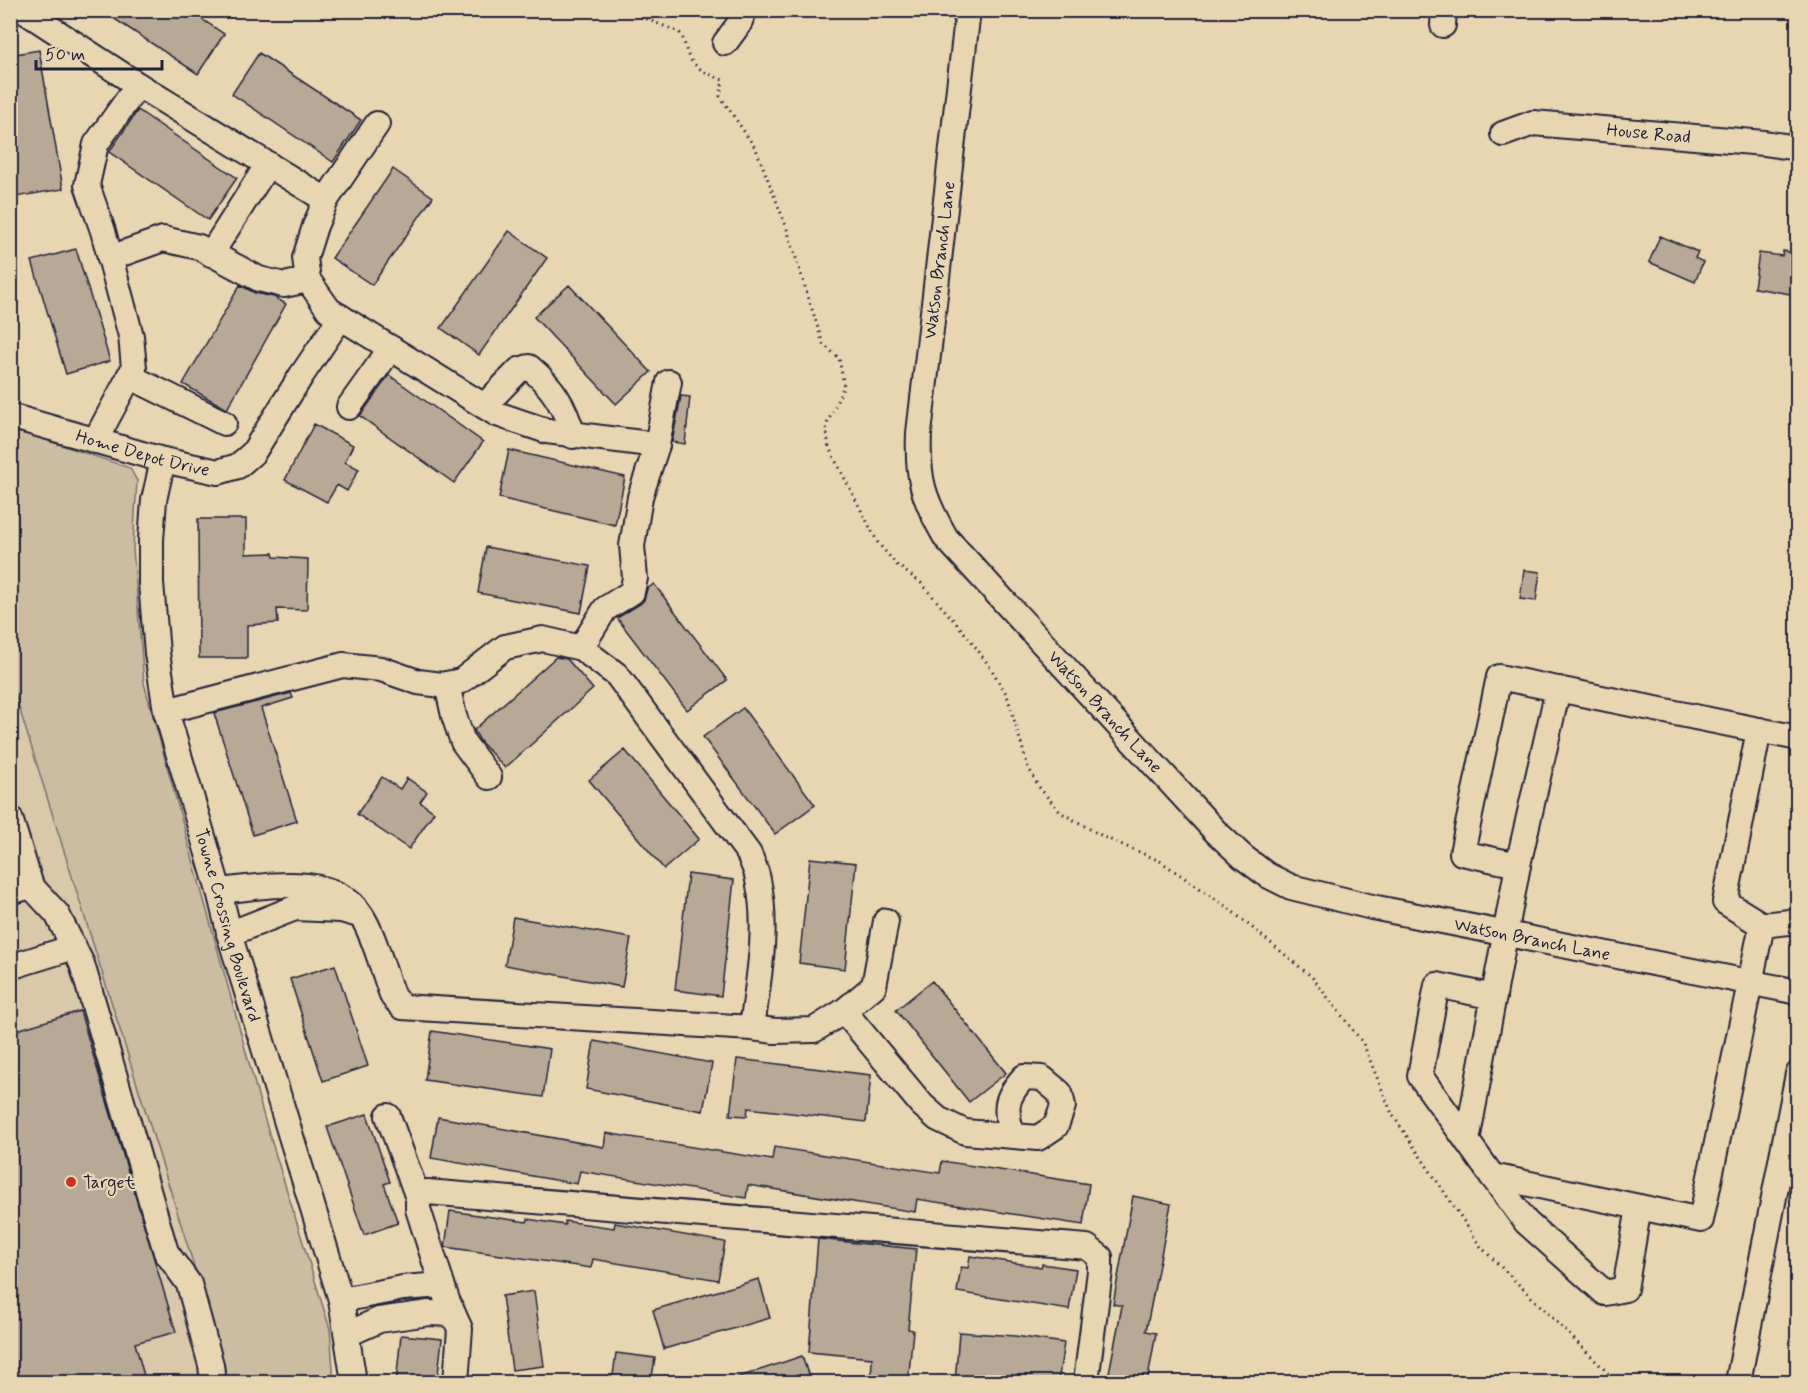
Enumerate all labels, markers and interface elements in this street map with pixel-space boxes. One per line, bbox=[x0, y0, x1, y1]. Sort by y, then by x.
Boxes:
scale bar bbox=[36, 33, 162, 71]
text: 50 m bbox=[45, 43, 85, 67]
street label: House Road bbox=[1605, 118, 1692, 150]
street label: Watson Branch Lane bbox=[918, 180, 962, 340]
street label: Home Depot Drive bbox=[73, 425, 212, 483]
street label: Watson Branch Lane bbox=[1042, 646, 1167, 779]
street label: Towne Crossing Boulevard bbox=[188, 826, 266, 1025]
street label: Watson Branch Lane bbox=[1452, 913, 1612, 967]
place label: Target bbox=[83, 1171, 136, 1196]
marker: Target bbox=[64, 1175, 78, 1189]

